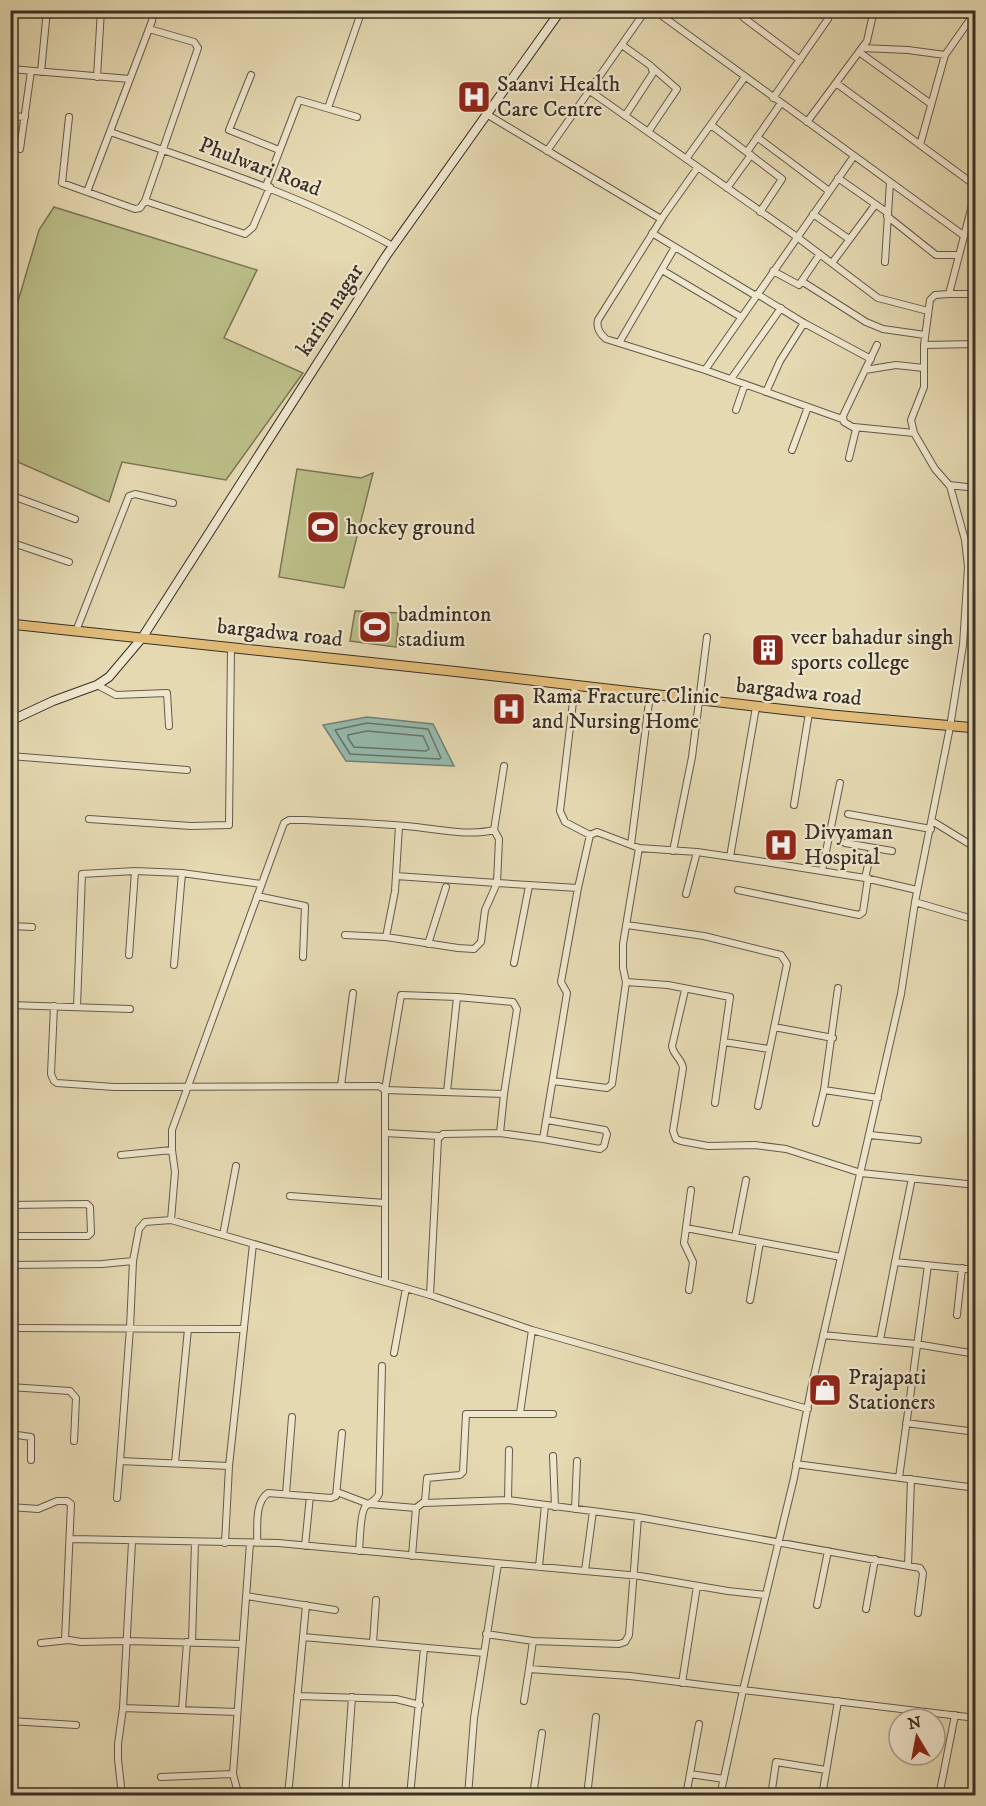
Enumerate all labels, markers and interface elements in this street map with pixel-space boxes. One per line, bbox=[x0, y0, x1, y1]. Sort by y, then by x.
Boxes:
place label: Saanvi Health Care Centre bbox=[497, 71, 621, 123]
hospital icon: Saanvi Health Care Centre bbox=[456, 79, 492, 115]
street label: Phulwari Road bbox=[195, 131, 325, 203]
street label: karim nagar bbox=[290, 258, 370, 361]
sports icon: hockey ground bbox=[305, 509, 341, 545]
place label: hockey ground bbox=[346, 514, 475, 541]
place label: badminton stadium bbox=[398, 601, 492, 653]
sports icon: badminton stadium bbox=[357, 609, 393, 645]
street label: bargadwa road bbox=[216, 613, 344, 653]
place label: veer bahadur singh sports college bbox=[790, 624, 954, 676]
building icon: veer bahadur singh sports college bbox=[750, 632, 786, 668]
street label: bargadwa road bbox=[735, 672, 863, 712]
place label: Rama Fracture Clinic and Nursing Home bbox=[532, 683, 719, 735]
hospital icon: Rama Fracture Clinic and Nursing Home bbox=[491, 691, 527, 727]
place label: Divyaman Hospital bbox=[804, 819, 893, 871]
hospital icon: Divyaman Hospital bbox=[763, 827, 799, 863]
place label: Prajapati Stationers bbox=[848, 1364, 935, 1416]
shop icon: Prajapati Stationers bbox=[807, 1372, 843, 1408]
north arrow bbox=[887, 1707, 947, 1767]
text: N bbox=[906, 1712, 923, 1734]

